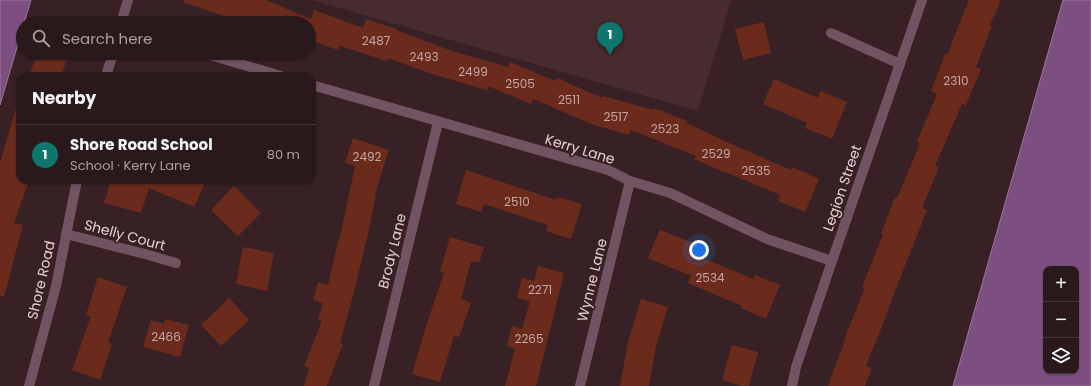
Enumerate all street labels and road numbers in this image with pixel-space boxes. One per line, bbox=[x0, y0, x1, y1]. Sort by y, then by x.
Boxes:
street label: Kerry Lane bbox=[543, 129, 618, 169]
street label: Legion Street bbox=[818, 142, 866, 234]
street label: Brody Lane bbox=[373, 211, 411, 291]
street label: Shelly Court bbox=[82, 215, 168, 255]
street label: Wynne Lane bbox=[572, 236, 612, 324]
street label: Shore Road bbox=[22, 239, 60, 321]

